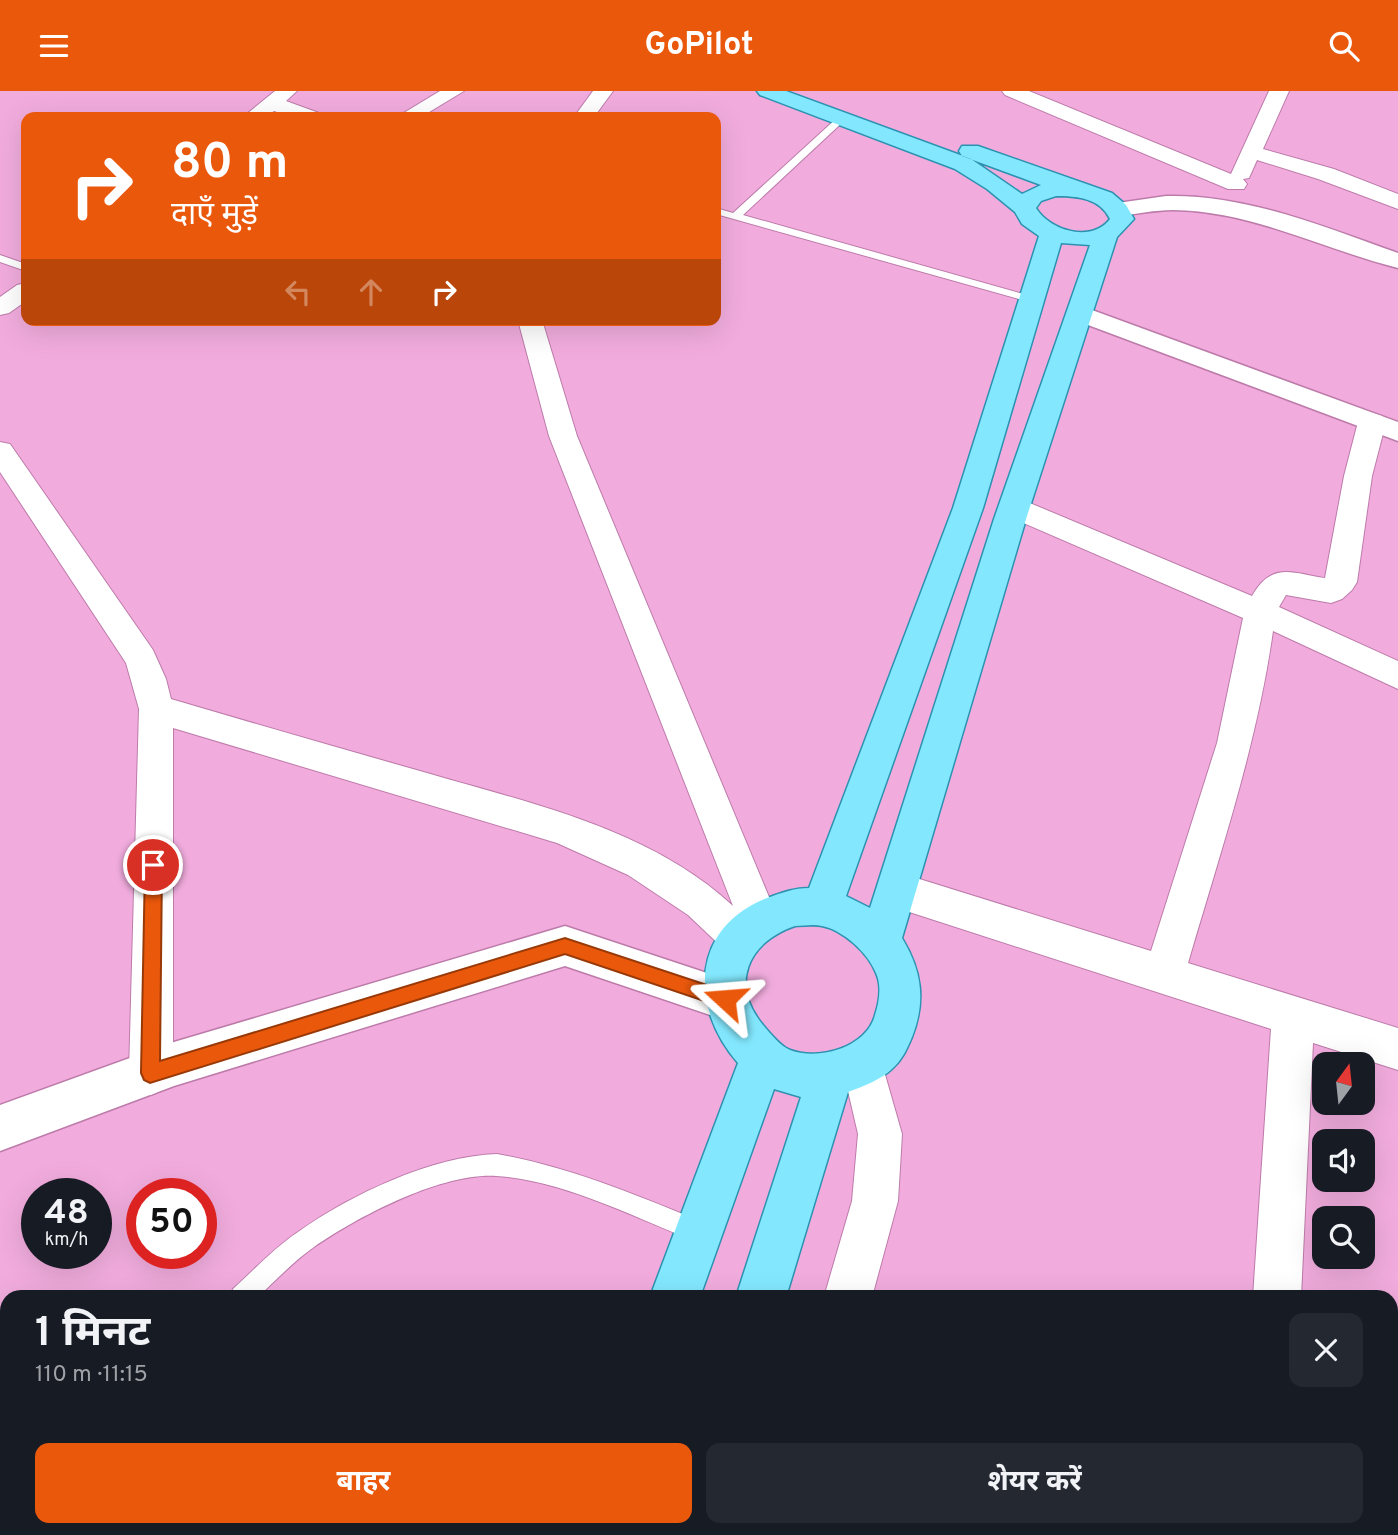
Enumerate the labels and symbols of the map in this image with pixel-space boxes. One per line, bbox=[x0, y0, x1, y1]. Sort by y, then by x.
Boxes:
pin bbox=[123, 835, 183, 895]
position arrow bbox=[688, 962, 762, 1036]
north arrow bbox=[1312, 1052, 1376, 1115]
speed limit sign: 50 bbox=[126, 1178, 217, 1269]

